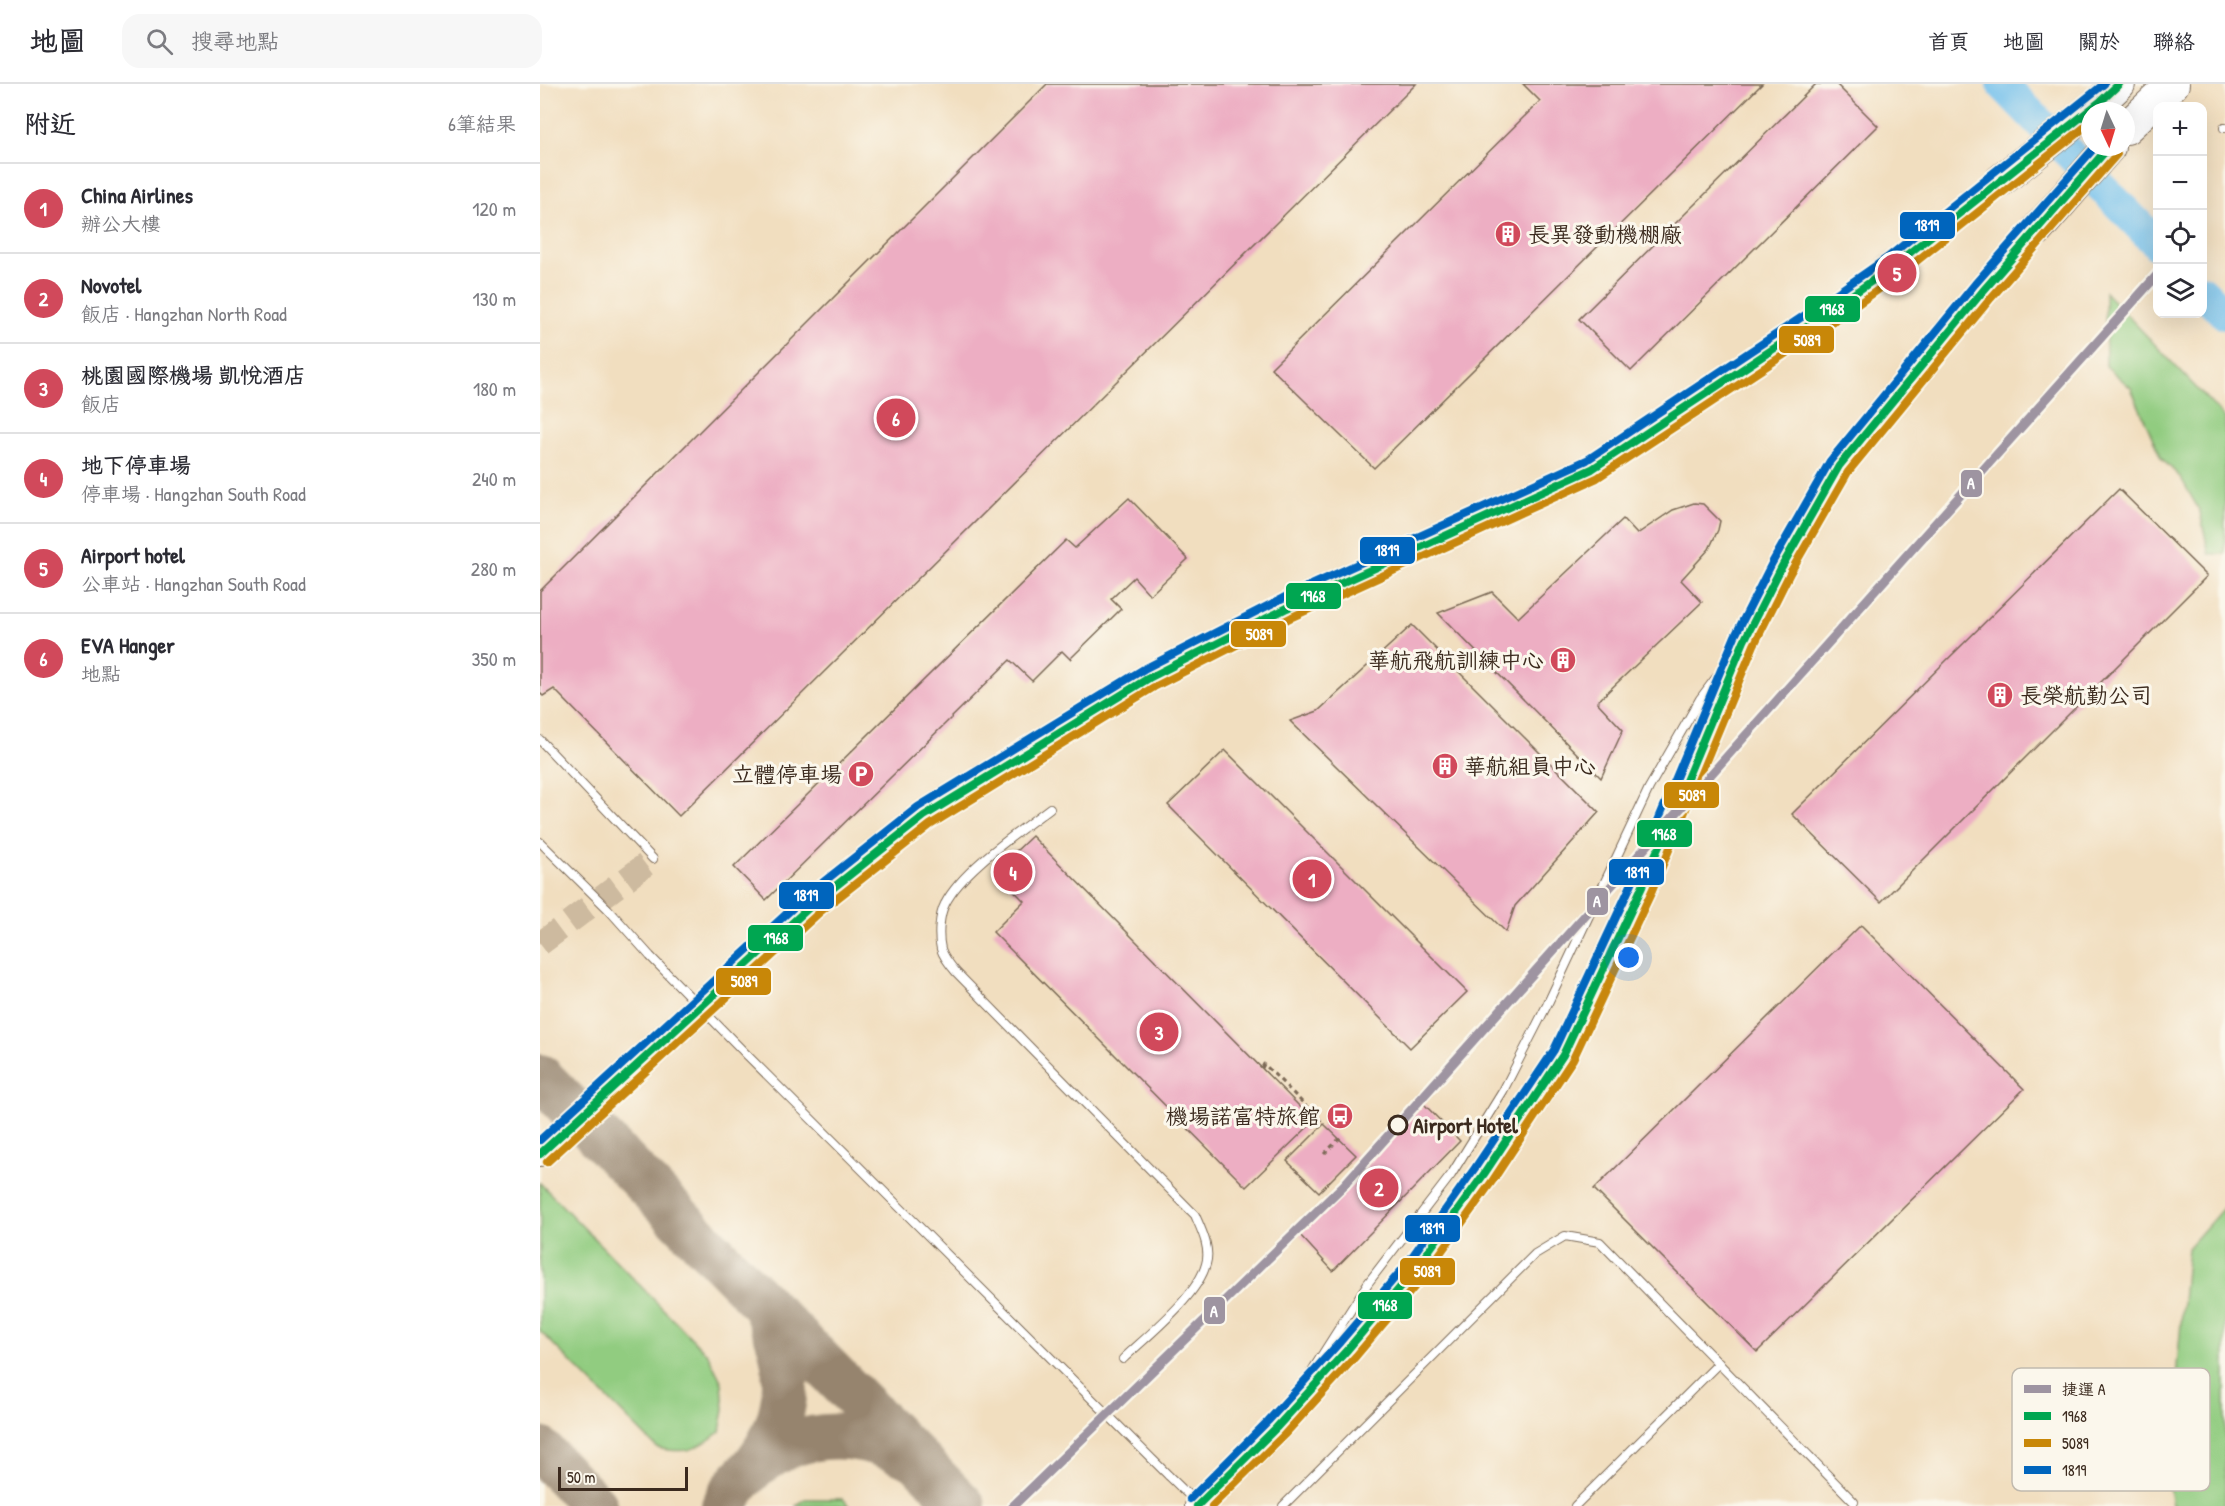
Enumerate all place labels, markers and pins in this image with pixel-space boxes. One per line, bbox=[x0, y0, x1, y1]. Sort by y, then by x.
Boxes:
building icon: 長異發動機棚廠 bbox=[1493, 219, 1523, 249]
place label: 長異發動機棚廠 bbox=[1528, 219, 1682, 249]
pin: 5 bbox=[1878, 250, 1916, 296]
pin: 6 bbox=[876, 396, 916, 440]
place label: 華航飛航訓練中心 bbox=[1368, 645, 1544, 675]
building icon: 華航飛航訓練中心 bbox=[1548, 645, 1578, 675]
building icon: 長榮航勤公司 bbox=[1985, 680, 2015, 710]
place label: 長榮航勤公司 bbox=[2020, 680, 2152, 710]
building icon: 華航組員中心 bbox=[1430, 751, 1460, 781]
place label: 華航組員中心 bbox=[1464, 751, 1596, 781]
place label: 立體停車場 bbox=[732, 759, 842, 789]
parking icon: 立體停車場 bbox=[846, 759, 876, 789]
pin: 4 bbox=[994, 850, 1032, 894]
pin: 1 bbox=[1292, 856, 1332, 902]
pin: 3 bbox=[1140, 1010, 1178, 1054]
place label: 機場諾富特旅館 bbox=[1166, 1101, 1320, 1131]
bus stop icon: 機場諾富特旅館 bbox=[1325, 1101, 1355, 1131]
place label: Airport Hotel bbox=[1413, 1110, 1519, 1141]
marker: Airport Hotel bbox=[1388, 1115, 1408, 1135]
pin: 2 bbox=[1360, 1166, 1398, 1210]

